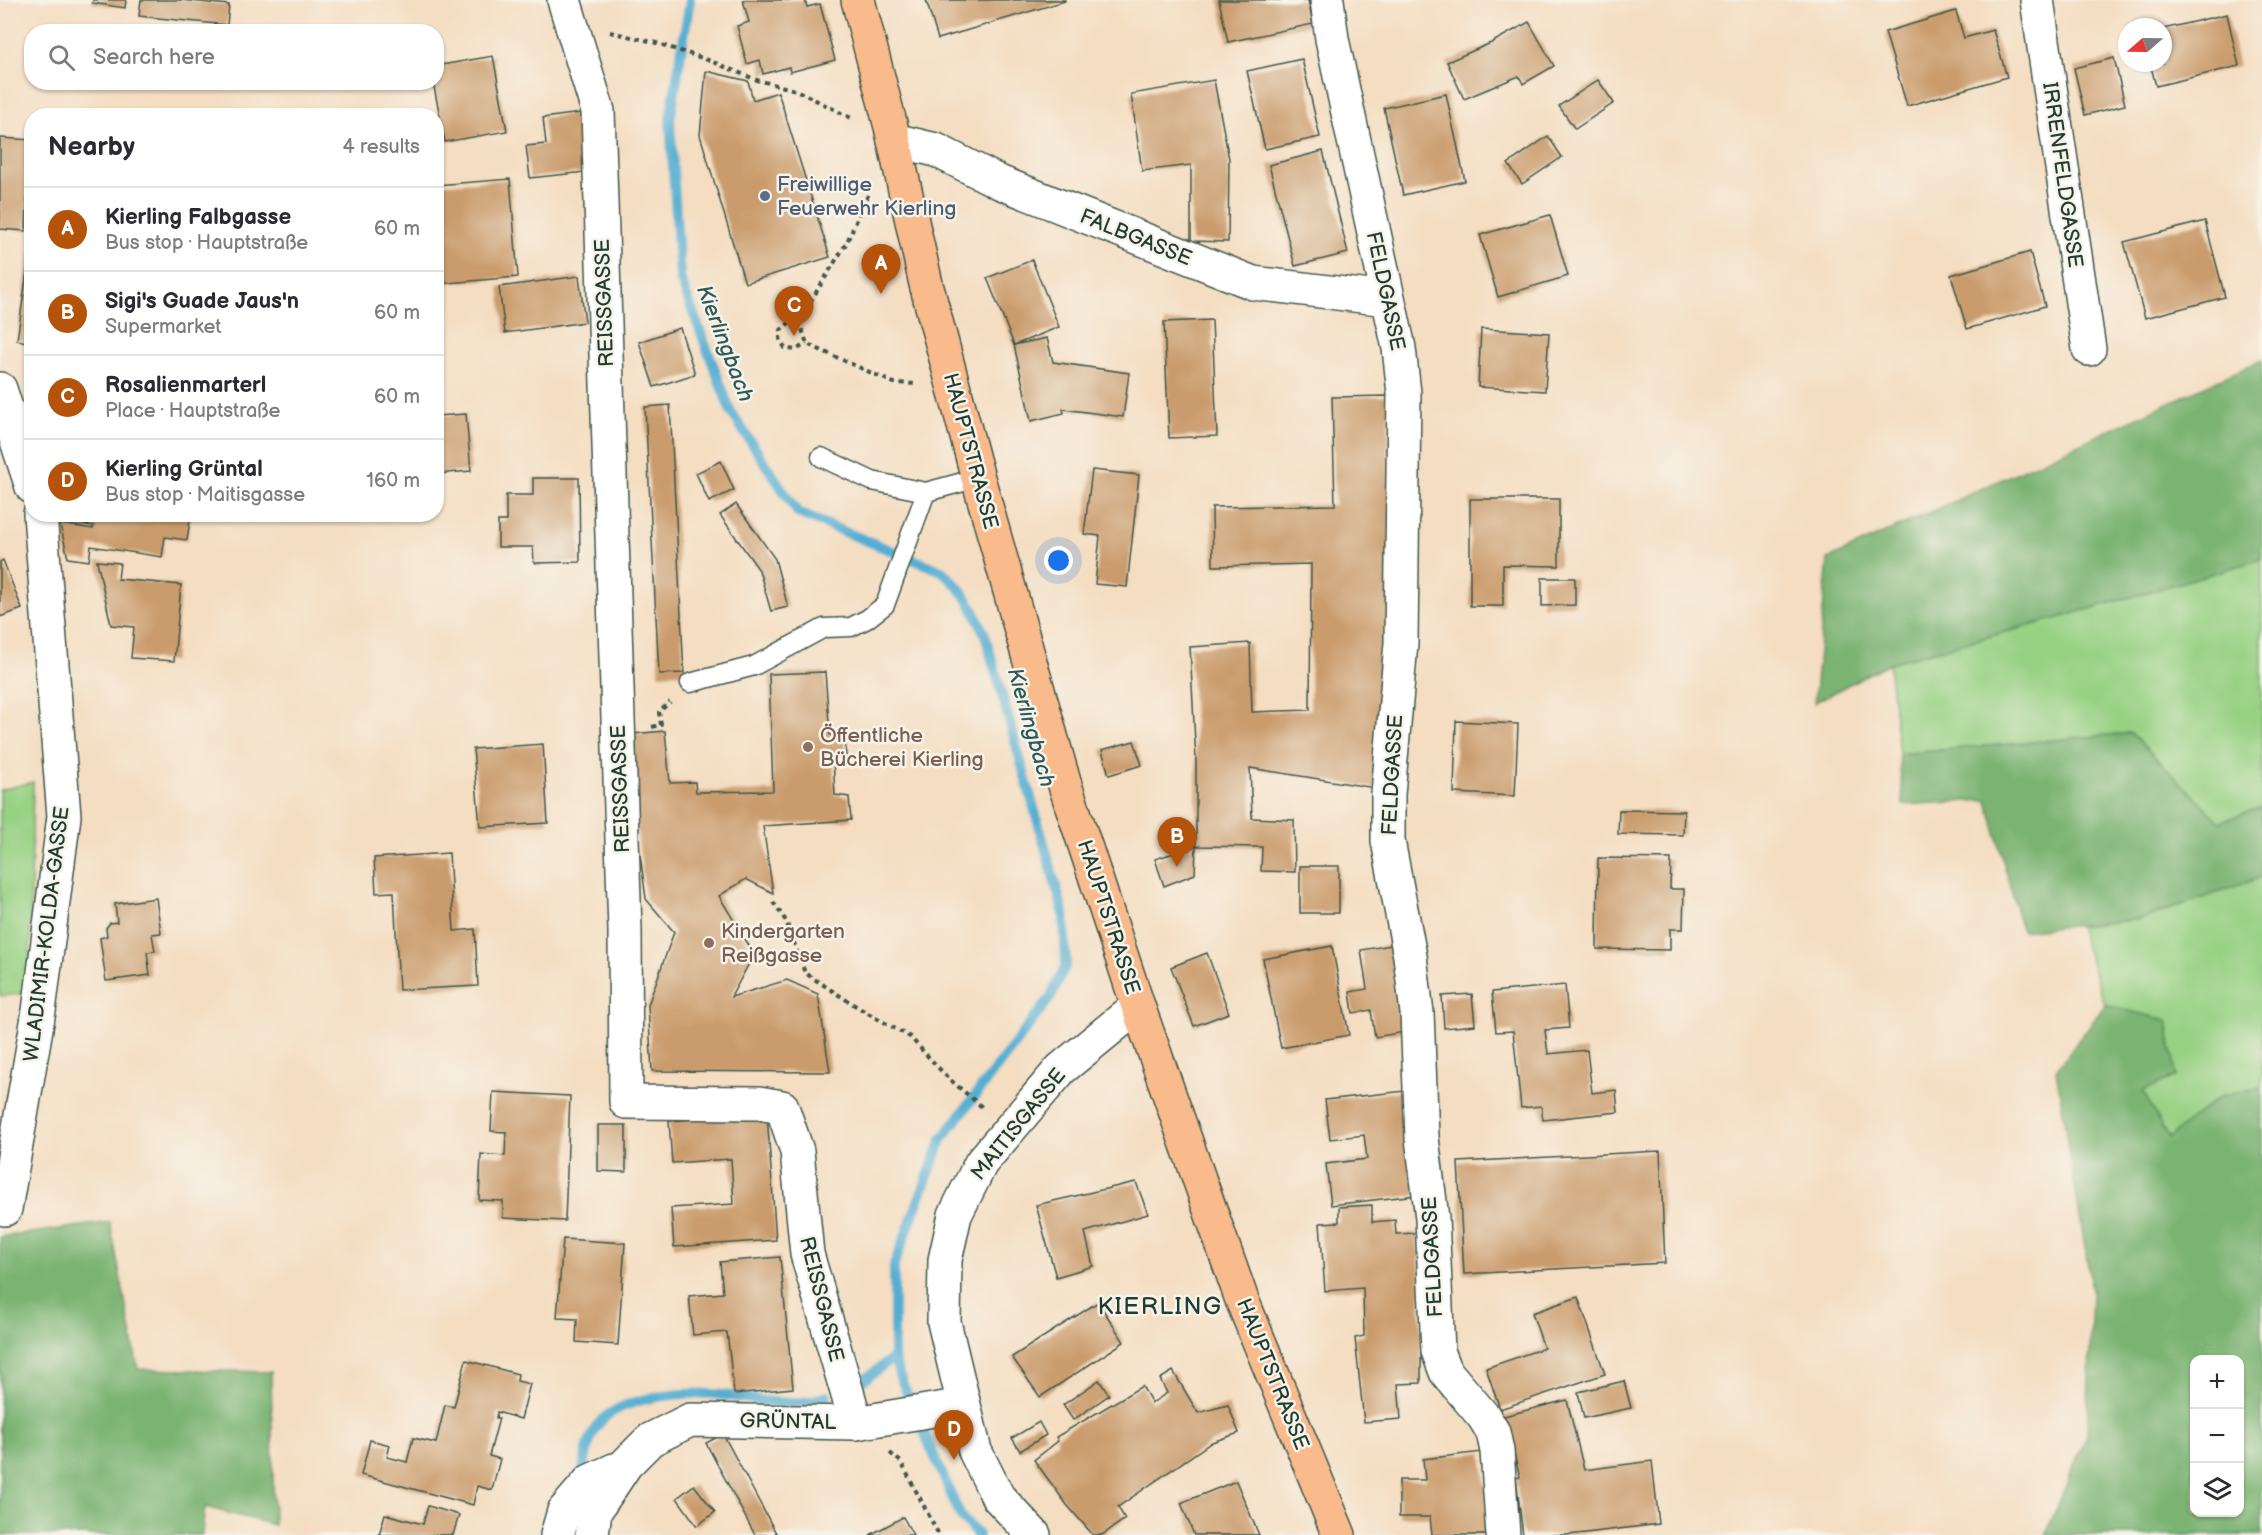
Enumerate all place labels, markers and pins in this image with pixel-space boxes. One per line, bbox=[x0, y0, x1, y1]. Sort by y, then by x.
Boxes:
place label: Freiwillige Feuerwehr Kierling bbox=[777, 172, 956, 221]
marker: Freiwillige Feuerwehr Kierling bbox=[758, 189, 772, 203]
pin: A bbox=[862, 244, 900, 294]
pin: C bbox=[774, 286, 814, 336]
place label: Öffentliche Bücherei Kierling bbox=[820, 723, 984, 772]
marker: Öffentliche Bücherei Kierling bbox=[801, 740, 815, 754]
pin: B bbox=[1158, 818, 1196, 867]
place label: Kindergarten Reißgasse bbox=[721, 919, 845, 968]
marker: Kindergarten Reißgasse bbox=[702, 936, 716, 950]
pin: D bbox=[934, 1410, 974, 1460]

